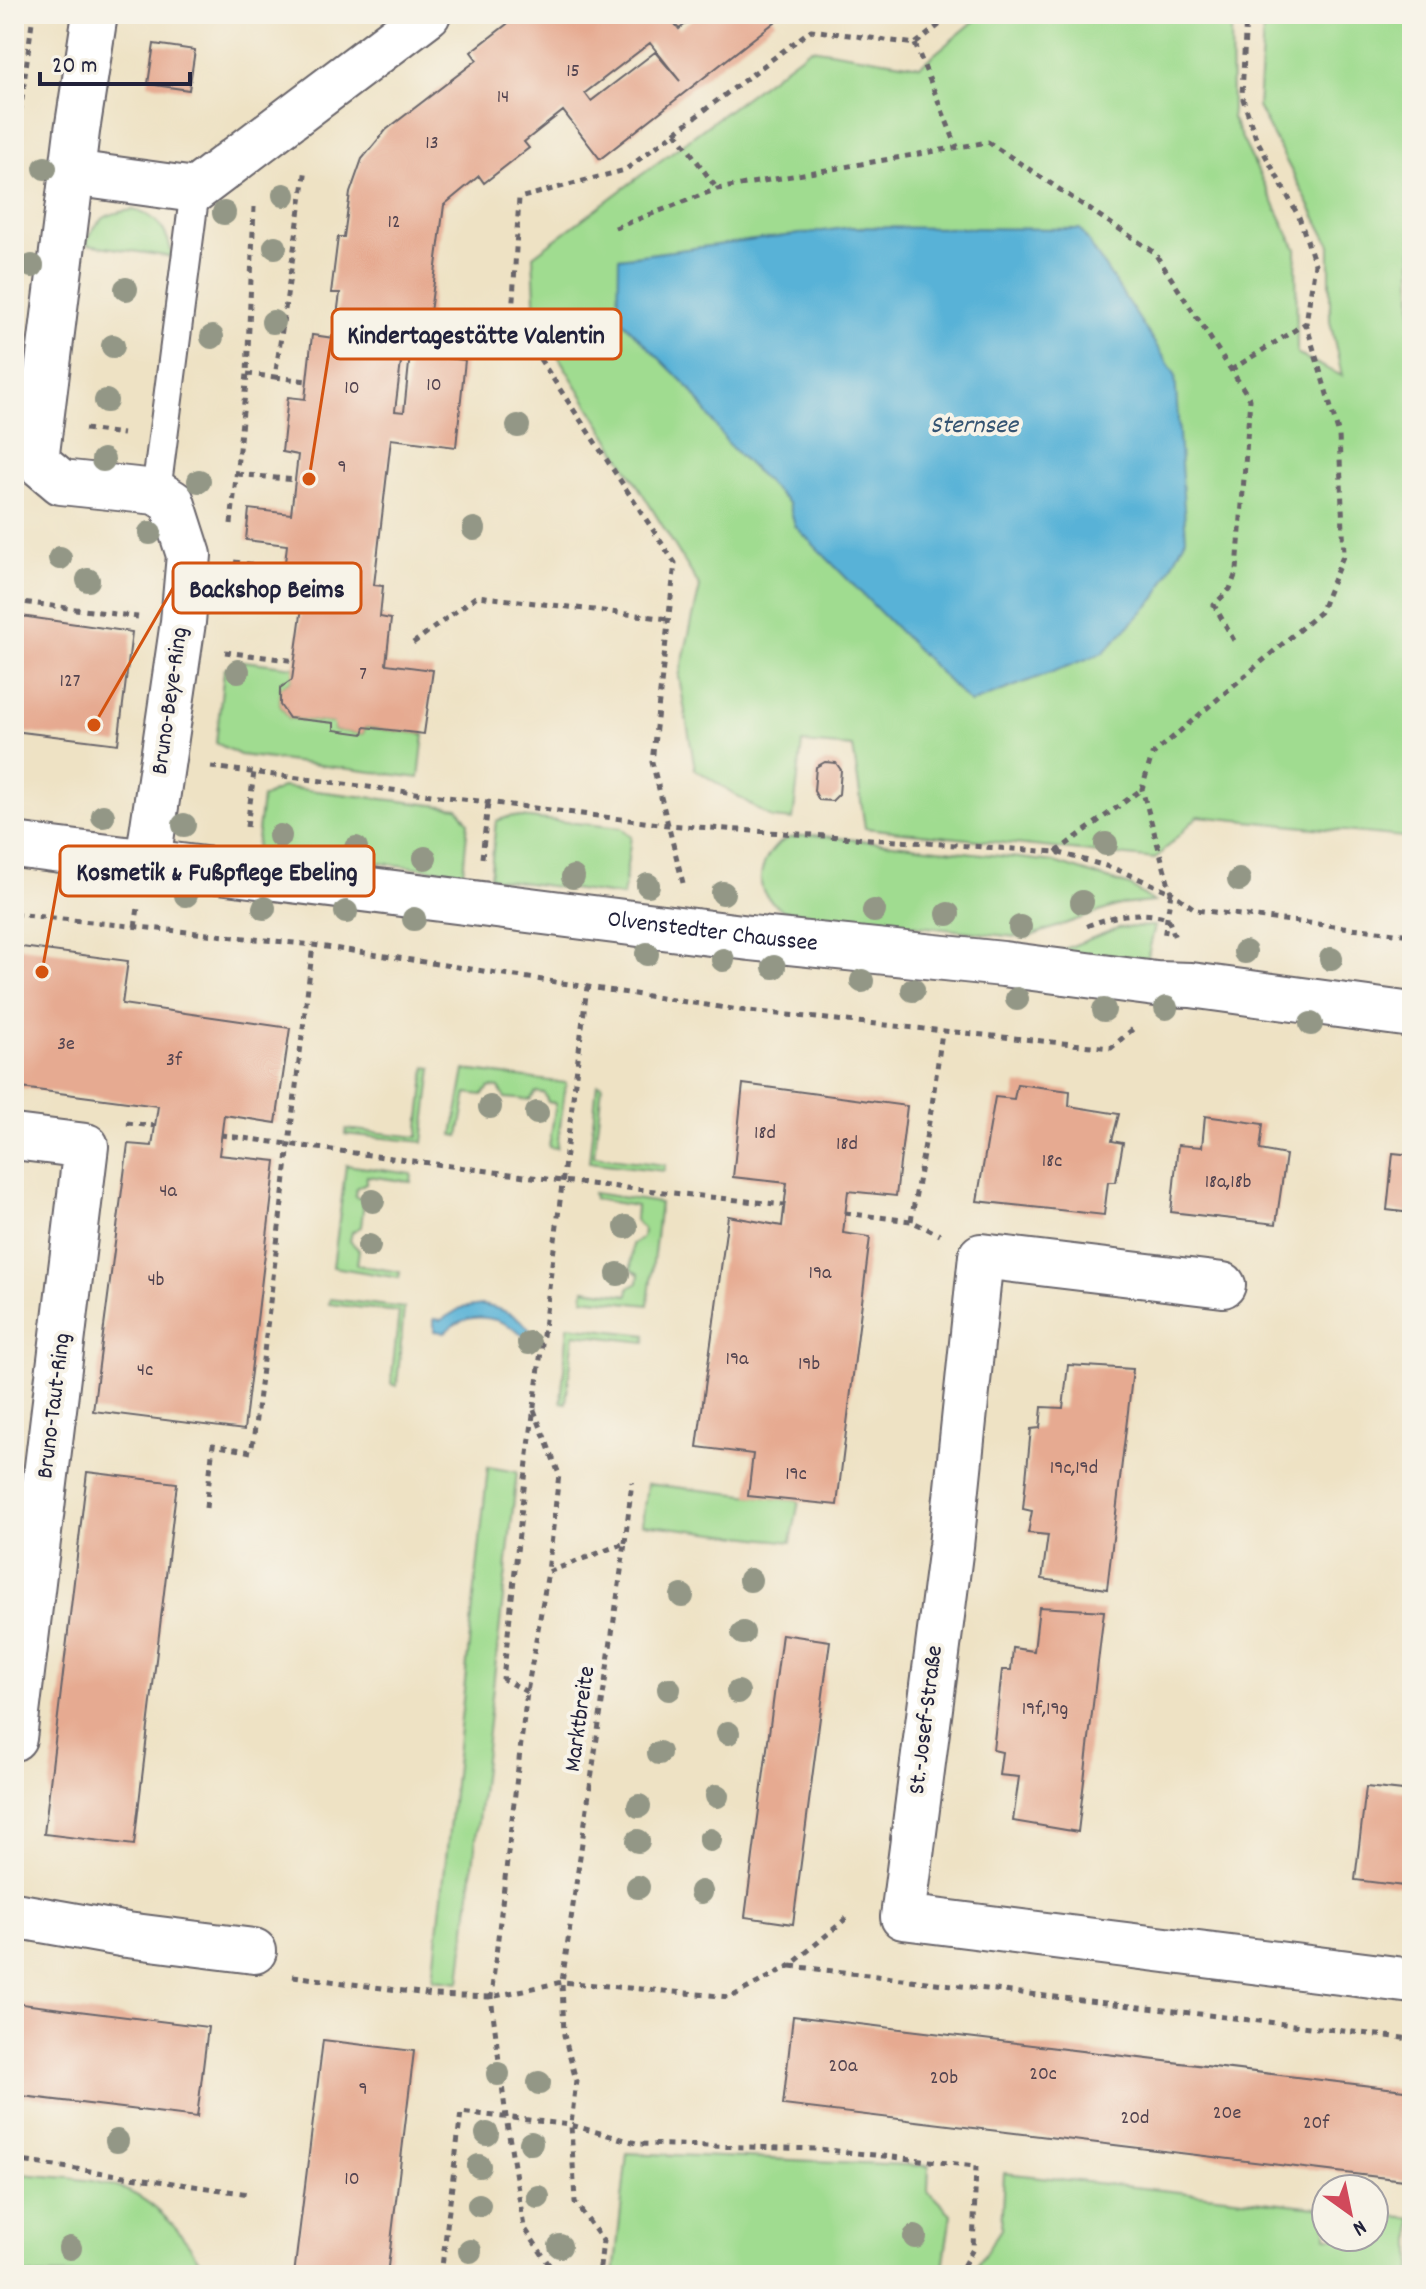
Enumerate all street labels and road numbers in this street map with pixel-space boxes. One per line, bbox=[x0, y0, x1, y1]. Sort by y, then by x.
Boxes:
street label: Bruno-Beye-Ring bbox=[144, 625, 198, 777]
street label: Olvenstedter Chaussee bbox=[605, 903, 819, 962]
street label: Bruno-Taut-Ring bbox=[29, 1331, 81, 1481]
street label: St.-Josef-Straße bbox=[901, 1644, 953, 1796]
street label: Marktbreite bbox=[557, 1664, 605, 1774]

